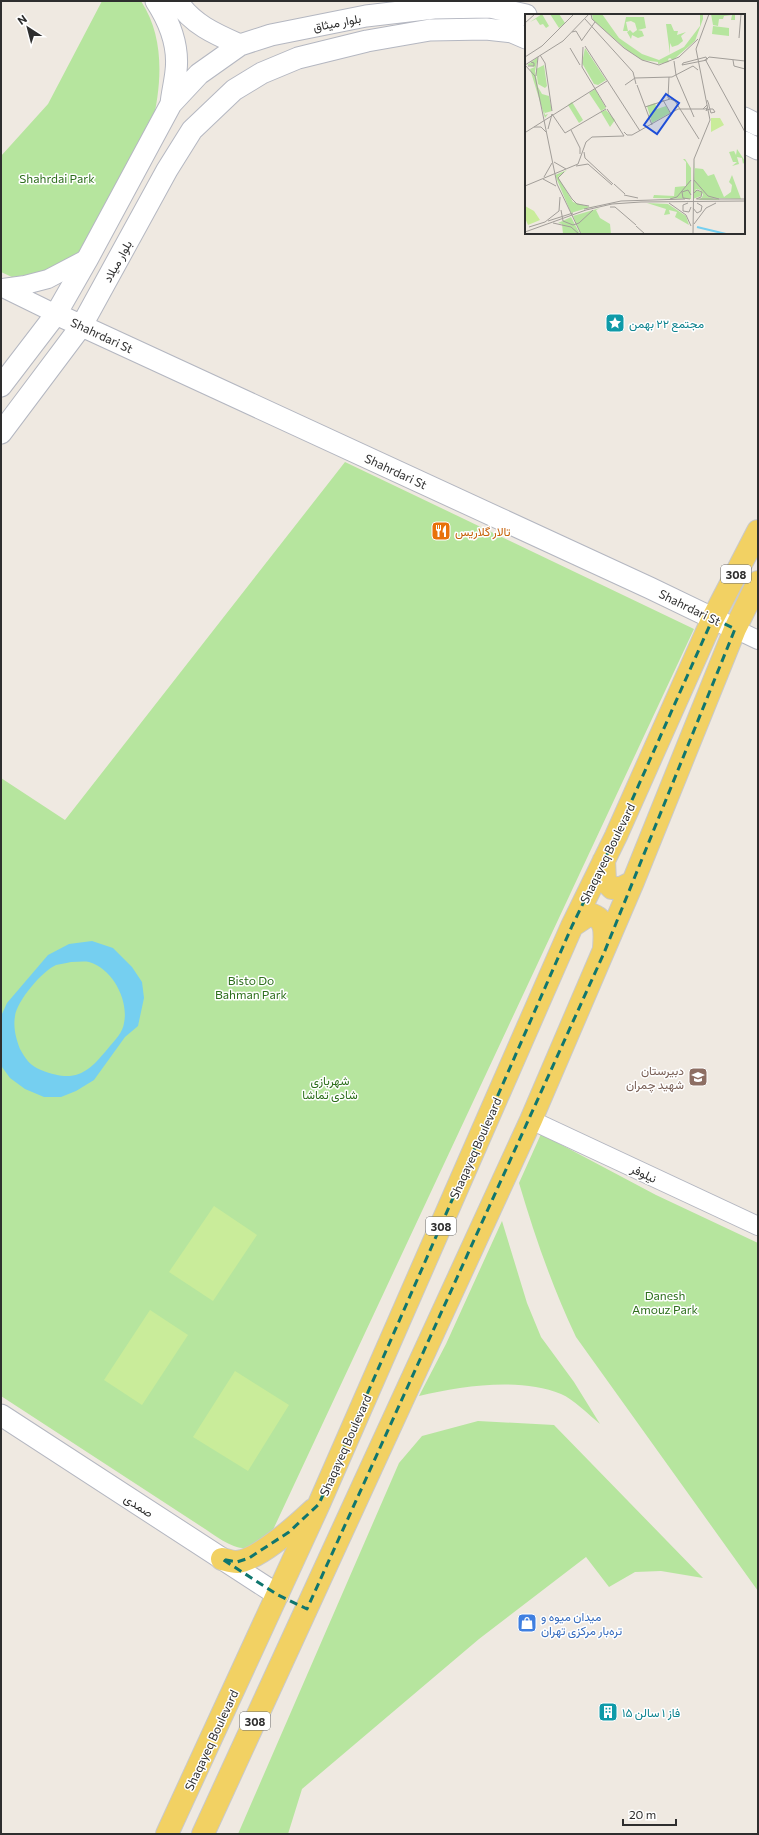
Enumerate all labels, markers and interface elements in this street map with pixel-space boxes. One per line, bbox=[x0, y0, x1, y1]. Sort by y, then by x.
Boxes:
north arrow bbox=[8, 8, 48, 48]
street label: بلوار میثاق bbox=[312, 10, 363, 35]
text: N bbox=[15, 12, 29, 27]
inset map bbox=[525, 14, 745, 234]
park label: Shahrdai Park bbox=[19, 171, 95, 185]
street label: بلوار میلاد bbox=[100, 238, 136, 285]
place icon: مجتمع ۲۲ بهمن bbox=[604, 312, 626, 334]
street label: Shahrdari St bbox=[69, 315, 135, 356]
place label: مجتمع ۲۲ بهمن bbox=[629, 316, 704, 333]
street label: Shahrdari St bbox=[363, 451, 429, 492]
restaurant icon: تالار گلاریس bbox=[430, 520, 452, 542]
place label: تالار گلاریس bbox=[455, 524, 511, 540]
road number: 308 bbox=[721, 565, 751, 583]
street label: Shahrdari St bbox=[657, 586, 723, 628]
street label: Shaqayeq Boulevard bbox=[577, 801, 637, 905]
park label: Bisto Do Bahman Park bbox=[215, 973, 287, 1001]
place label: دبیرستان شهید چمران bbox=[626, 1063, 684, 1093]
school or university icon: دبیرستان شهید چمران bbox=[687, 1066, 709, 1088]
park label: شهربازی شادی تماشا bbox=[302, 1073, 358, 1103]
street label: Shaqayeq Boulevard bbox=[446, 1095, 504, 1201]
street label: نیلوفر bbox=[627, 1161, 659, 1187]
road number: 308 bbox=[426, 1217, 456, 1235]
park label: Danesh Amouz Park bbox=[632, 1288, 698, 1316]
street label: Shaqayeq Boulevard bbox=[316, 1392, 374, 1498]
street label: صمدی bbox=[121, 1490, 156, 1521]
place label: میدان میوه و تره‌بار مرکزی تهران bbox=[541, 1609, 622, 1639]
shop icon: میدان میوه و تره‌بار مرکزی تهران bbox=[516, 1612, 538, 1634]
street label: Shaqayeq Boulevard bbox=[181, 1687, 241, 1793]
building icon: فاز ۱ سالن ۱۵ bbox=[597, 1701, 619, 1723]
place label: فاز ۱ سالن ۱۵ bbox=[622, 1705, 680, 1721]
road number: 308 bbox=[240, 1712, 270, 1730]
scale bar bbox=[623, 1801, 676, 1827]
text: 20 m bbox=[629, 1807, 656, 1821]

